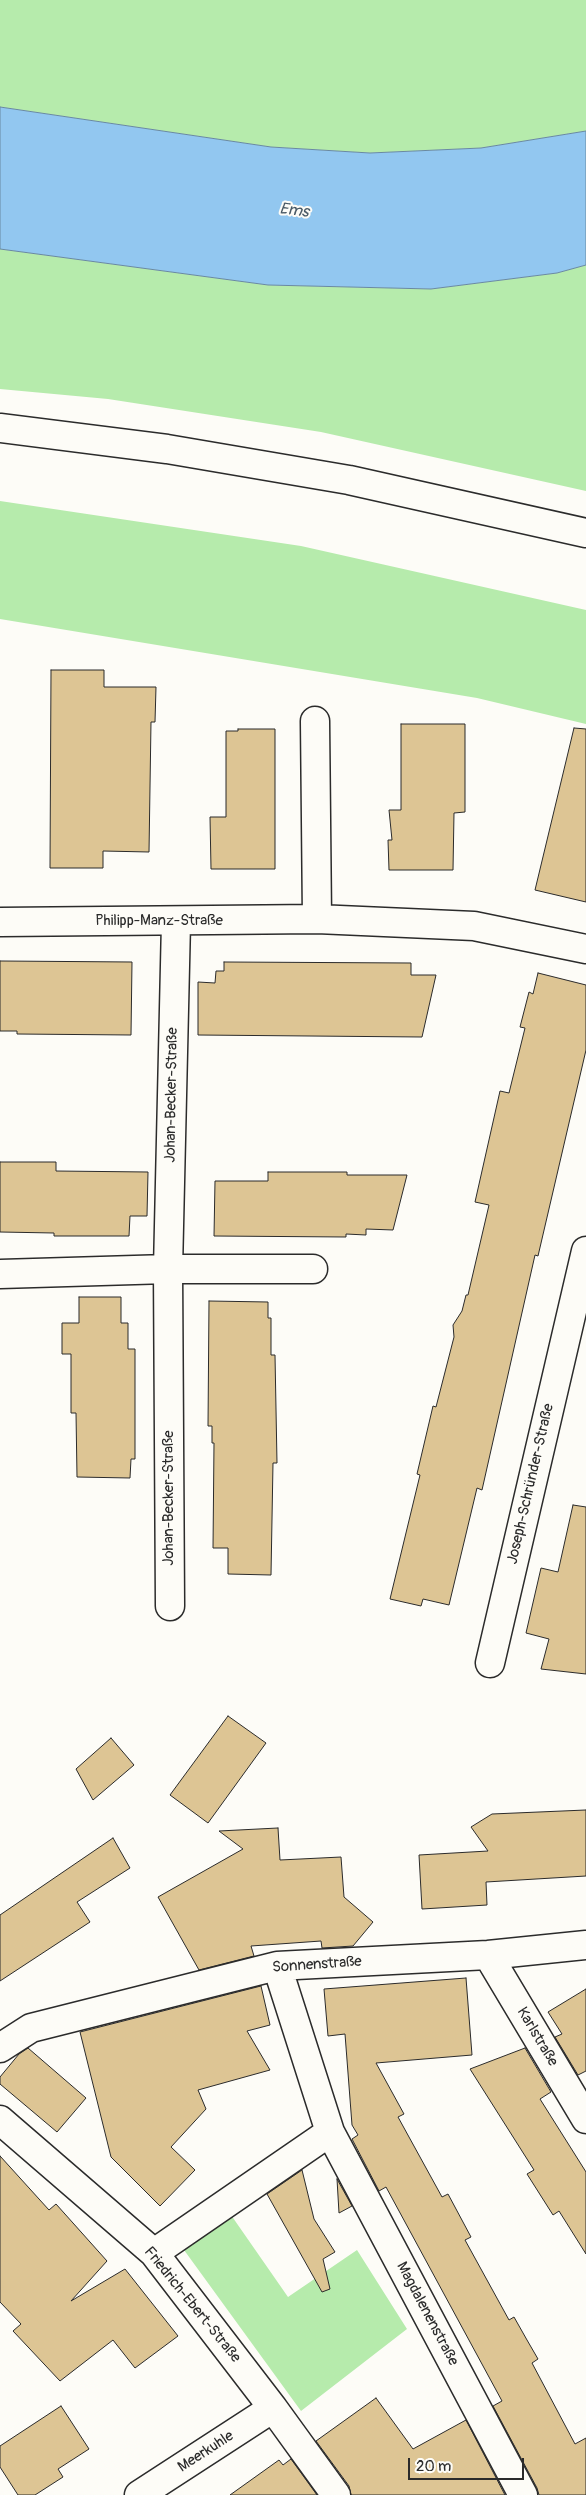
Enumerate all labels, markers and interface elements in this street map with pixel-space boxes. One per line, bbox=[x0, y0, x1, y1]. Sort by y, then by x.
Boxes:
water label: Ems bbox=[278, 200, 310, 222]
street label: Philipp-Manz-Straße bbox=[95, 912, 223, 930]
street label: Johan-Becker-Straße bbox=[162, 1027, 182, 1163]
street label: Joseph-Schründer-Straße bbox=[504, 1402, 558, 1566]
street label: Johan-Becker-Straße bbox=[160, 1430, 178, 1566]
street label: Sonnenstraße bbox=[272, 1953, 362, 1977]
street label: Karlstraße bbox=[512, 2004, 562, 2070]
street label: Friedrich-Ebert-Straße bbox=[140, 2243, 244, 2367]
street label: Magdalenenstraße bbox=[392, 2259, 462, 2369]
street label: Meerkuhle bbox=[175, 2427, 237, 2477]
scale bar bbox=[411, 2448, 527, 2480]
text: 20 m bbox=[416, 2457, 451, 2476]

